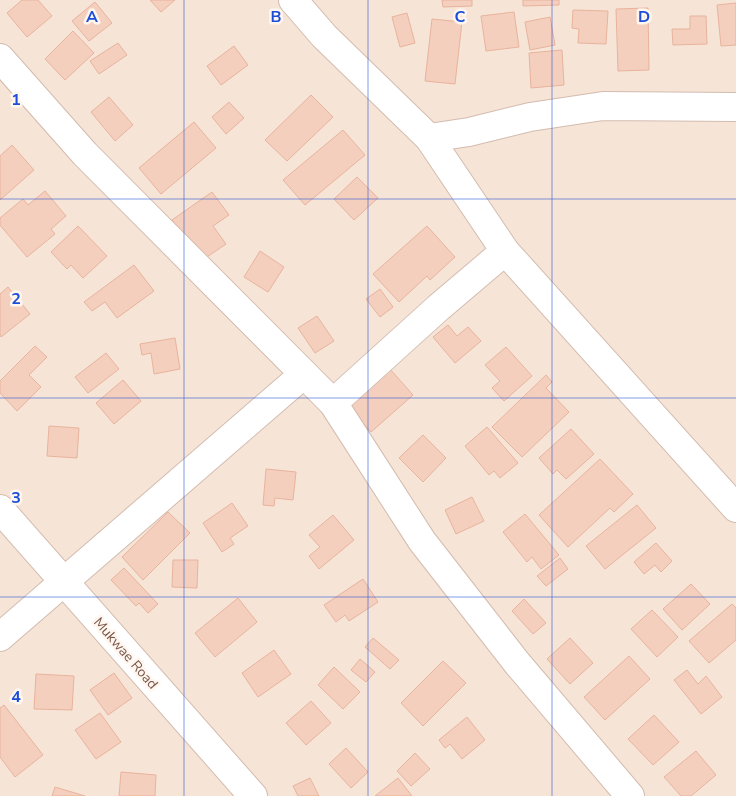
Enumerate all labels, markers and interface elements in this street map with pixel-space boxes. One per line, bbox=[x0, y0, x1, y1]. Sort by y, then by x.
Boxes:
text: A bbox=[86, 6, 98, 28]
text: B bbox=[270, 6, 282, 28]
text: C bbox=[455, 6, 466, 28]
text: D bbox=[638, 6, 650, 28]
text: 1 bbox=[11, 89, 21, 111]
text: 2 bbox=[11, 288, 21, 310]
text: 3 bbox=[11, 487, 21, 509]
street label: Mukwae Road bbox=[89, 613, 162, 693]
text: 4 bbox=[11, 686, 21, 708]

